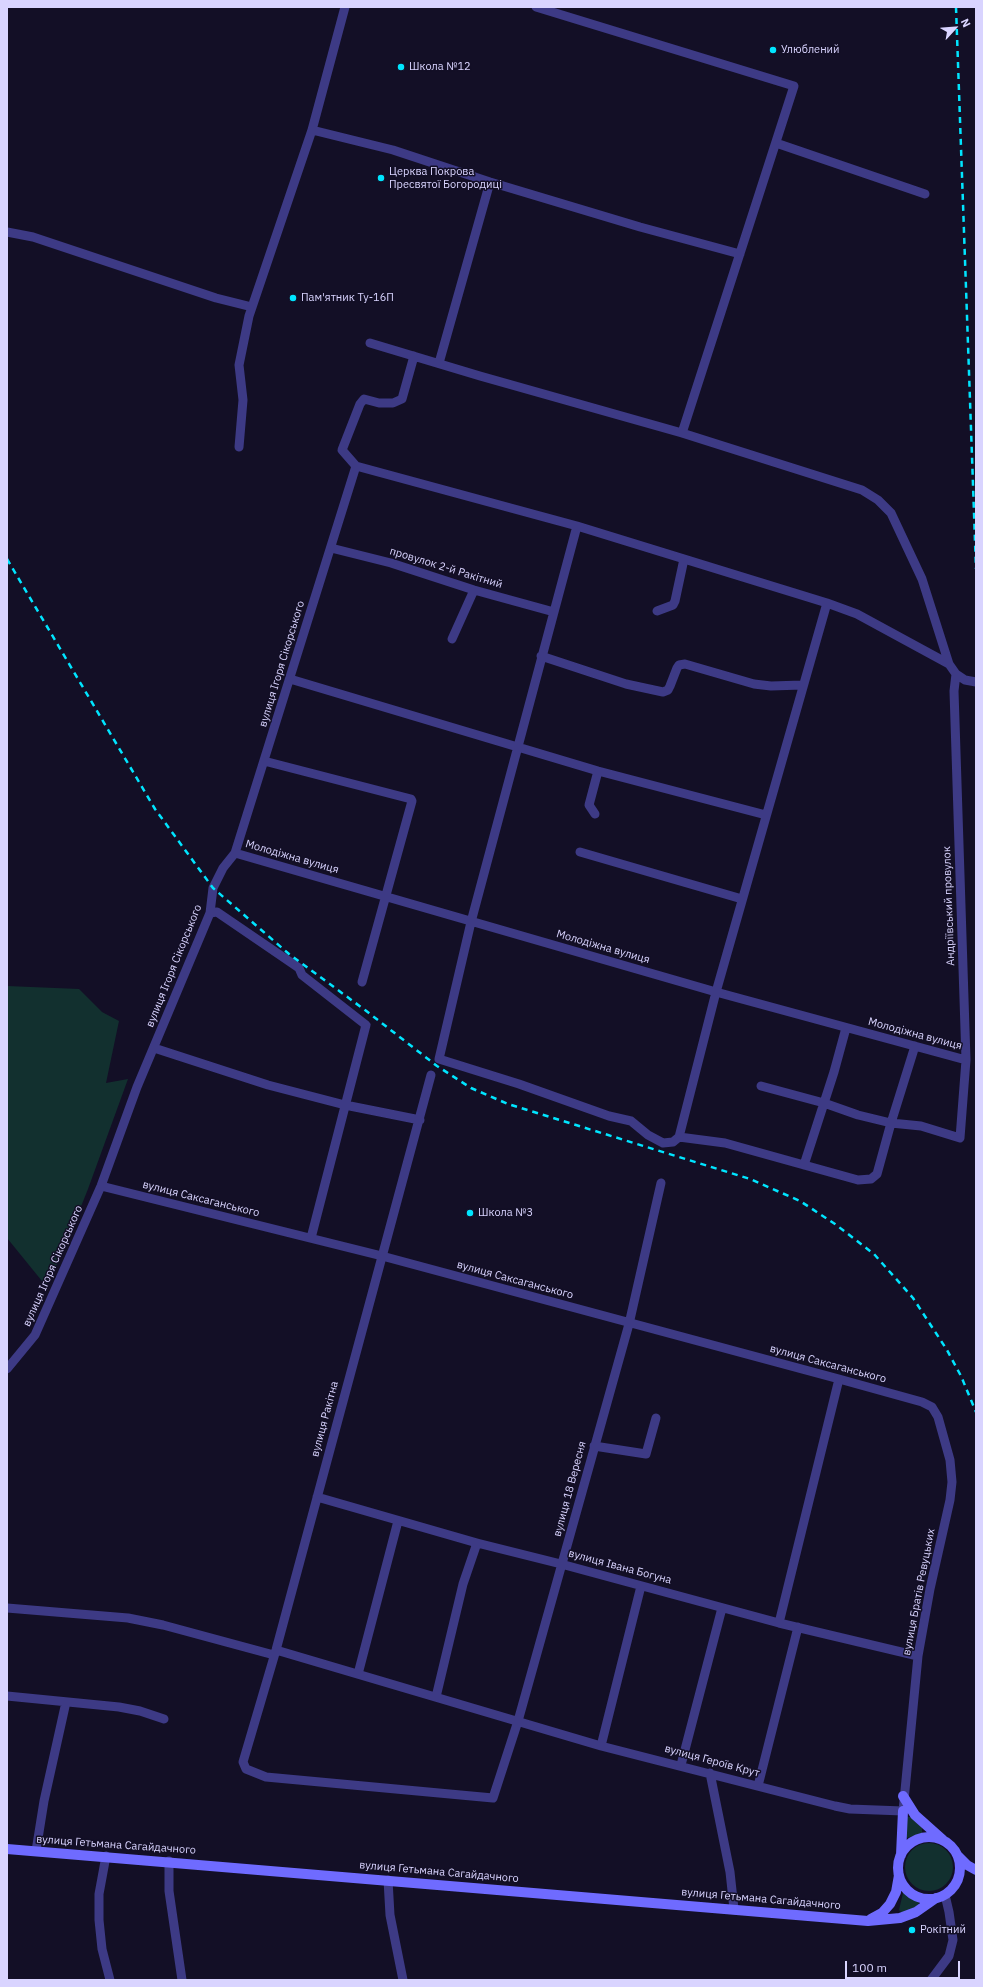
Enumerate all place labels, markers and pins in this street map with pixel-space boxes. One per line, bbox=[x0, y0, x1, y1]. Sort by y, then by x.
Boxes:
place label: Улюблений bbox=[781, 43, 840, 57]
marker: Улюблений bbox=[768, 45, 778, 55]
place label: Школа №12 bbox=[409, 60, 471, 74]
marker: Школа №12 bbox=[396, 62, 406, 72]
place label: Церква Покрова Пресвятої Богородиці bbox=[389, 165, 502, 191]
marker: Церква Покрова Пресвятої Богородиці bbox=[376, 173, 386, 183]
place label: Пам'ятник Ту-16П bbox=[301, 291, 394, 305]
marker: Пам'ятник Ту-16П bbox=[288, 293, 298, 303]
place label: Школа №3 bbox=[478, 1206, 533, 1220]
marker: Школа №3 bbox=[465, 1208, 475, 1218]
place label: Рокітний bbox=[920, 1923, 966, 1937]
marker: Рокітний bbox=[907, 1925, 917, 1935]

